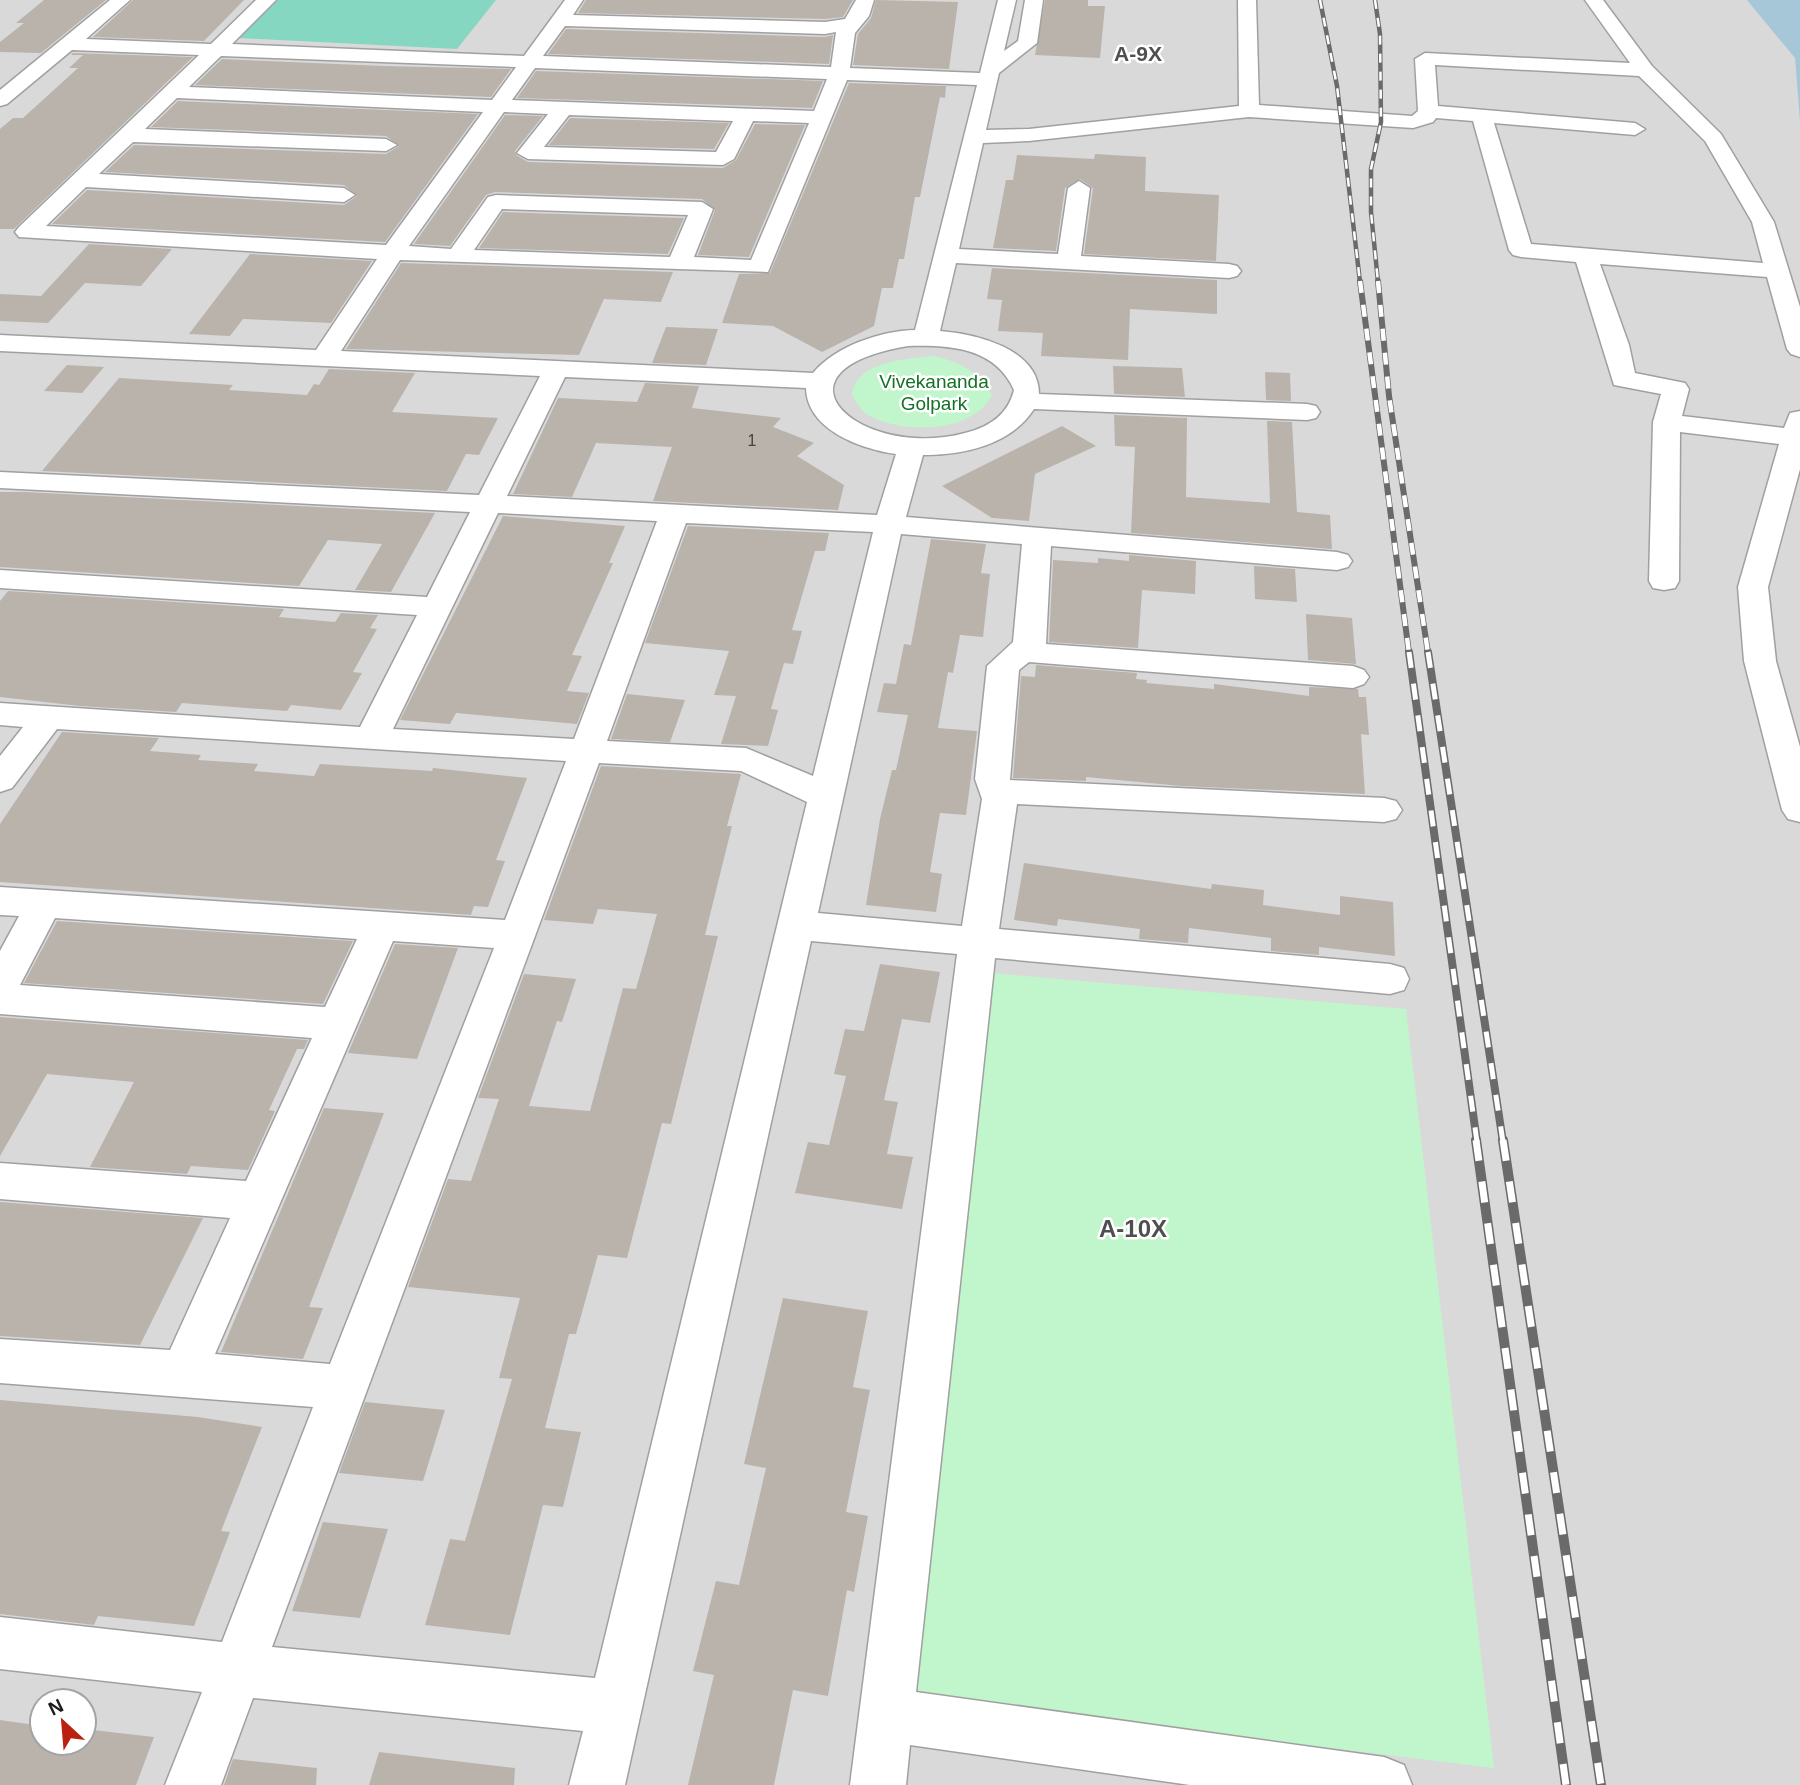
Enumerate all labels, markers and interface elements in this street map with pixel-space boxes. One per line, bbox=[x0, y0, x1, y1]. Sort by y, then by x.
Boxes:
district label: A-9X bbox=[1114, 42, 1162, 65]
park label: Vivekananda Golpark bbox=[879, 371, 989, 414]
house number: 1 bbox=[748, 432, 757, 449]
district label: A-10X bbox=[1099, 1215, 1167, 1242]
north arrow bbox=[28, 1687, 98, 1757]
text: N bbox=[45, 1695, 67, 1720]

